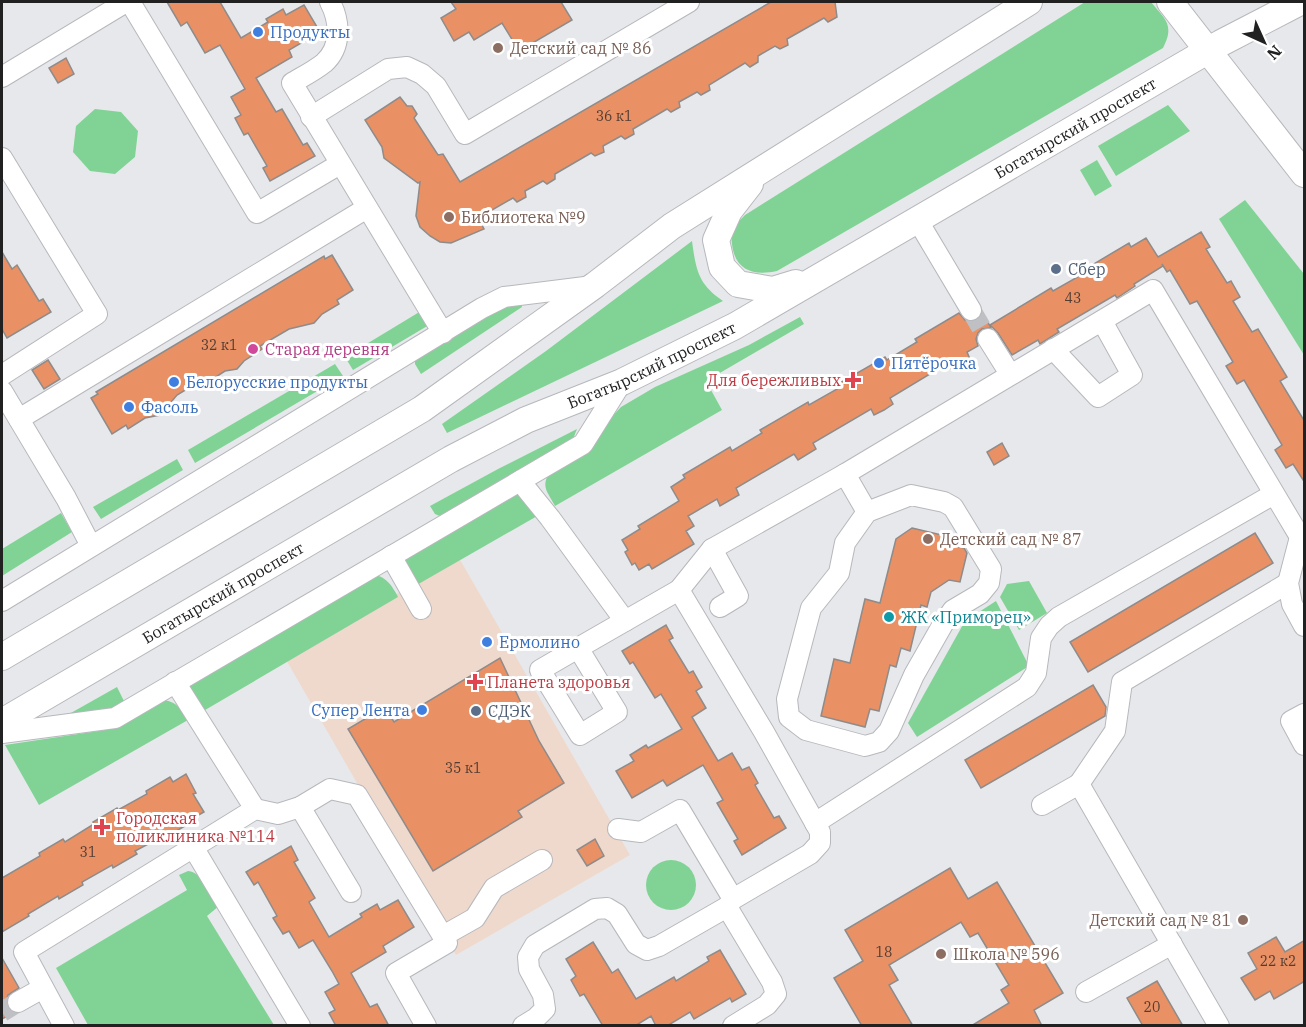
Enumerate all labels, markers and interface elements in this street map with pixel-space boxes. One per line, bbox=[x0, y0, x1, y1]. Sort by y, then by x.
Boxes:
north arrow bbox=[1234, 12, 1294, 72]
place label: Продукты bbox=[270, 22, 350, 42]
marker: Продукты bbox=[251, 25, 265, 39]
place label: Детский сад № 86 bbox=[510, 38, 652, 58]
marker: Детский сад № 86 bbox=[491, 41, 505, 55]
text: N bbox=[1263, 41, 1286, 64]
street label: Богатырский проспект bbox=[991, 73, 1160, 183]
house number: 36 к1 bbox=[596, 107, 632, 125]
place label: Библиотека №9 bbox=[461, 207, 586, 227]
marker: Библиотека №9 bbox=[442, 210, 456, 224]
place label: Сбер bbox=[1068, 259, 1106, 279]
marker: Сбер bbox=[1049, 262, 1063, 276]
house number: 43 bbox=[1065, 289, 1081, 307]
street label: Богатырский проспект bbox=[564, 317, 739, 413]
house number: 32 к1 bbox=[201, 336, 237, 354]
place label: Старая деревня bbox=[265, 339, 390, 359]
marker: Старая деревня bbox=[246, 342, 260, 356]
place label: Пятёрочка bbox=[891, 353, 977, 373]
marker: Пятёрочка bbox=[872, 356, 886, 370]
place label: Для бережливых bbox=[707, 370, 841, 390]
place label: Белорусские продукты bbox=[186, 372, 368, 392]
marker: Для бережливых bbox=[846, 373, 860, 387]
marker: Белорусские продукты bbox=[167, 375, 181, 389]
place label: Фасоль bbox=[141, 397, 199, 417]
marker: Фасоль bbox=[122, 400, 136, 414]
place label: Детский сад № 87 bbox=[940, 529, 1082, 549]
marker: Детский сад № 87 bbox=[921, 532, 935, 546]
street label: Богатырский проспект bbox=[139, 538, 307, 648]
place label: ЖК «Приморец» bbox=[901, 607, 1031, 627]
marker: ЖК «Приморец» bbox=[882, 610, 896, 624]
place label: Ермолино bbox=[499, 632, 580, 652]
marker: Ермолино bbox=[480, 635, 494, 649]
place label: Планета здоровья bbox=[487, 672, 630, 692]
marker: Планета здоровья bbox=[468, 675, 482, 689]
place label: Супер Лента bbox=[311, 700, 410, 720]
place label: СДЭК bbox=[488, 701, 531, 721]
marker: Супер Лента bbox=[415, 703, 429, 717]
marker: СДЭК bbox=[469, 704, 483, 718]
house number: 35 к1 bbox=[445, 759, 481, 777]
place label: Городская поликлиника №114 bbox=[116, 808, 275, 846]
marker: Городская поликлиника №114 bbox=[93, 818, 111, 836]
house number: 31 bbox=[80, 843, 96, 861]
place label: Детский сад № 81 bbox=[1090, 910, 1231, 930]
marker: Детский сад № 81 bbox=[1236, 913, 1250, 927]
house number: 18 bbox=[876, 943, 892, 961]
place label: Школа № 596 bbox=[953, 944, 1060, 964]
marker: Школа № 596 bbox=[934, 947, 948, 961]
house number: 22 к2 bbox=[1260, 952, 1296, 970]
house number: 20 bbox=[1144, 998, 1160, 1016]

